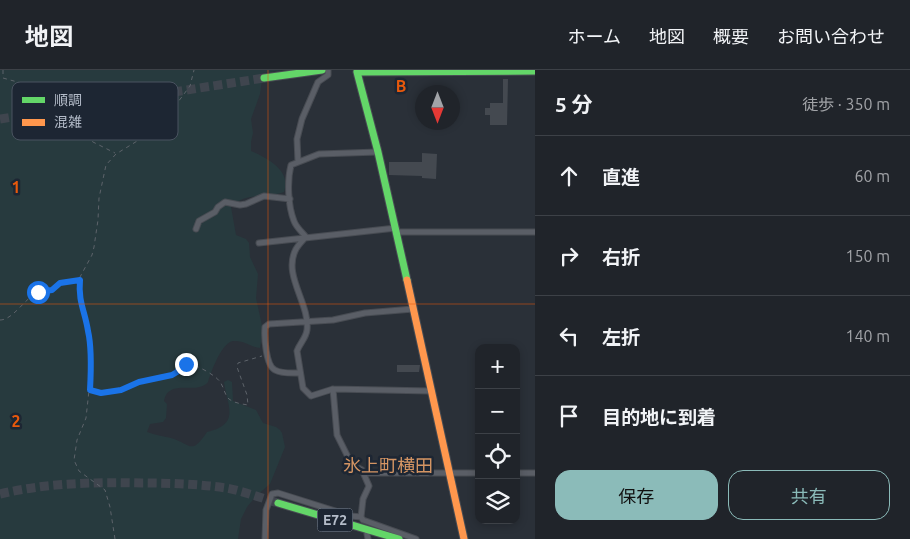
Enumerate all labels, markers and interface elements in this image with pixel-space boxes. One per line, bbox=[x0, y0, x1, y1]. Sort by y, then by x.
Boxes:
text: 地図 bbox=[25, 23, 73, 50]
text: ホーム bbox=[568, 26, 621, 46]
text: 地図 bbox=[649, 26, 685, 46]
text: 概要 bbox=[713, 26, 749, 46]
text: お問い合わせ bbox=[777, 26, 885, 46]
text: B bbox=[396, 77, 406, 95]
legend bbox=[12, 82, 178, 140]
north arrow bbox=[415, 85, 460, 130]
text: 順調 bbox=[54, 92, 82, 108]
text: 5 分 bbox=[555, 92, 593, 116]
text: 徒歩 · 350 m bbox=[802, 95, 890, 113]
text: 混雑 bbox=[54, 114, 82, 130]
icon: ahead bbox=[555, 162, 583, 190]
text: 直進 bbox=[602, 166, 640, 188]
text: 60 m bbox=[854, 167, 890, 185]
text: 1 bbox=[11, 178, 21, 196]
icon: right bbox=[555, 242, 583, 270]
text: 右折 bbox=[602, 246, 640, 268]
text: 150 m bbox=[845, 247, 890, 265]
route start bbox=[27, 281, 50, 304]
icon: left bbox=[555, 322, 583, 350]
text: 左折 bbox=[602, 326, 640, 348]
text: 140 m bbox=[845, 327, 890, 345]
map controls bbox=[475, 344, 520, 524]
button: + bbox=[475, 344, 520, 389]
route end bbox=[175, 353, 198, 376]
button: − bbox=[475, 389, 520, 434]
icon: arrive bbox=[555, 402, 583, 430]
text: 目的地に到着 bbox=[602, 406, 716, 428]
text: 2 bbox=[11, 412, 21, 430]
button: locate bbox=[475, 434, 520, 479]
district label: 氷上町横田 bbox=[343, 455, 433, 475]
button: 保存 bbox=[555, 470, 718, 520]
button: 共有 bbox=[728, 470, 890, 520]
button: layers bbox=[475, 479, 520, 524]
road number: E72 bbox=[318, 508, 352, 532]

